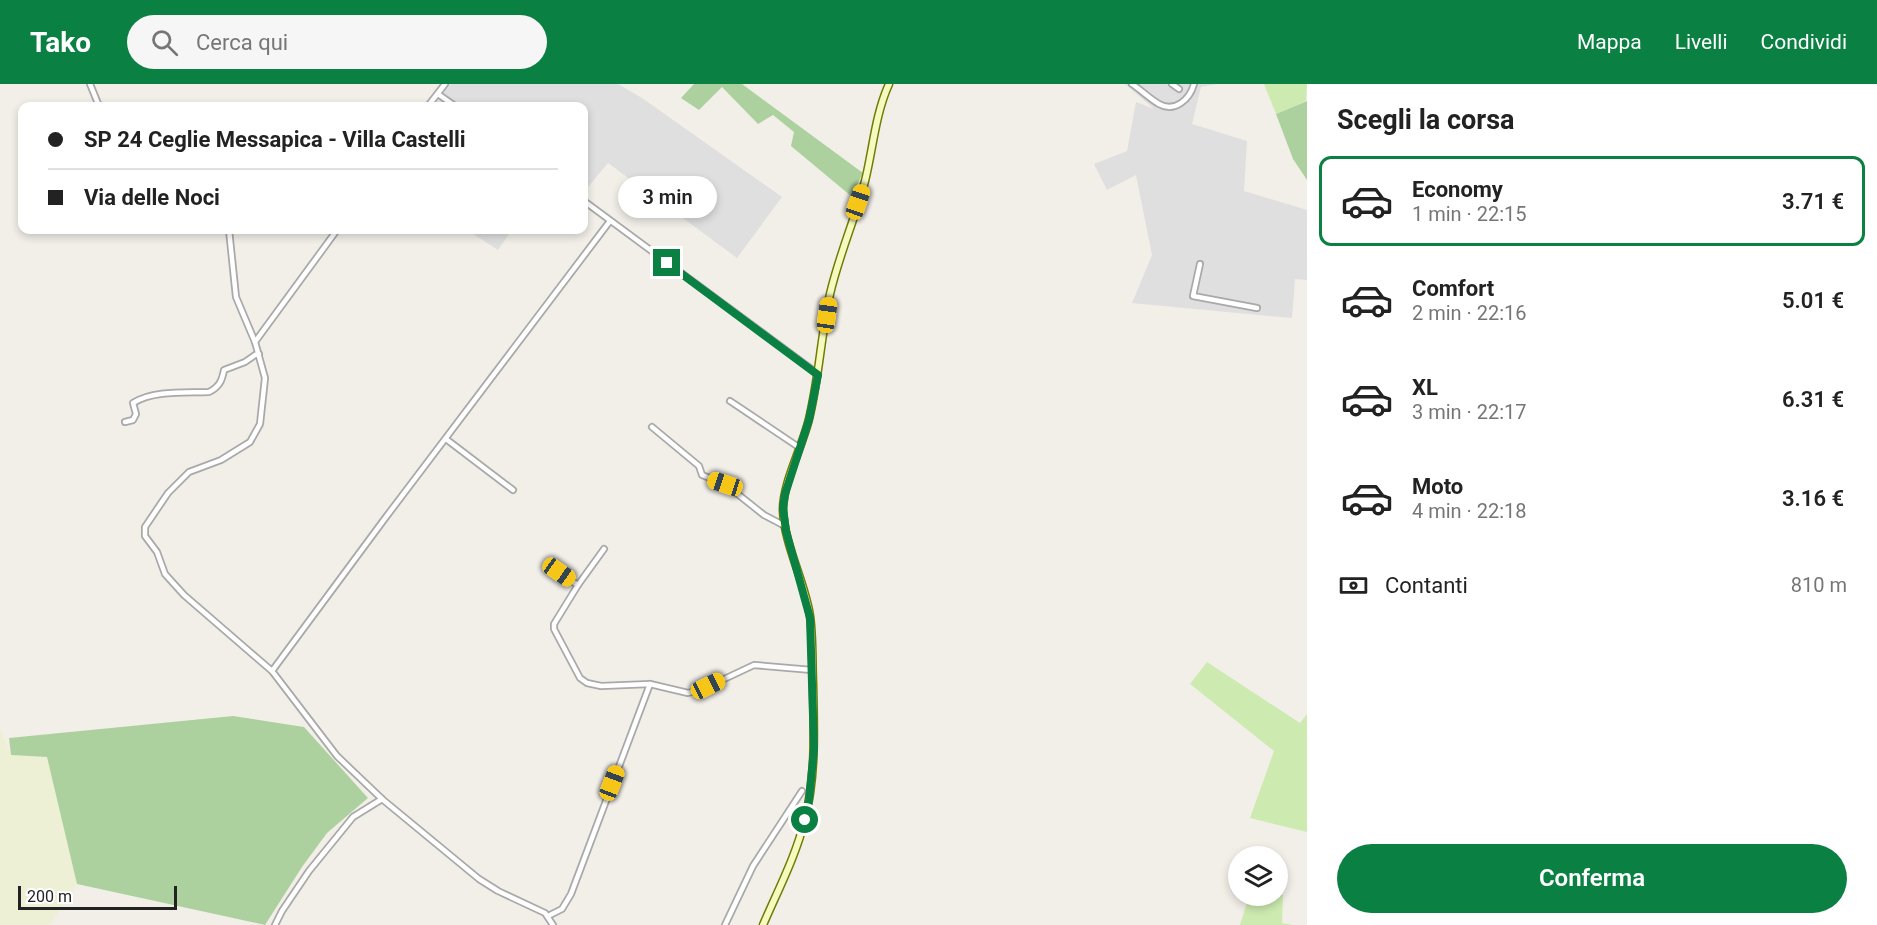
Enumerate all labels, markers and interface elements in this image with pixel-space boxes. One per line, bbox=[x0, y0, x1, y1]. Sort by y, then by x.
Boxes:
search box bbox=[127, 15, 547, 69]
text: Tako bbox=[30, 26, 91, 59]
icon: search bbox=[148, 26, 181, 59]
text: Cerca qui bbox=[196, 30, 288, 55]
text: Mappa bbox=[1577, 30, 1642, 54]
text: Livelli bbox=[1675, 30, 1728, 54]
text: Condividi bbox=[1761, 30, 1847, 54]
text: Scegli la corsa bbox=[1337, 104, 1515, 136]
text: SP 24 Ceglie Messapica - Villa Castelli bbox=[84, 127, 466, 152]
icon: car bbox=[1340, 174, 1394, 228]
callout: 3 min bbox=[618, 176, 716, 218]
text: Economy bbox=[1412, 177, 1503, 202]
car bbox=[844, 182, 872, 222]
text: Via delle Noci bbox=[84, 185, 220, 210]
text: 3 min bbox=[642, 185, 693, 209]
text: 3.71 € bbox=[1782, 189, 1844, 214]
text: 1 min · 22:15 bbox=[1412, 202, 1527, 226]
route end bbox=[653, 249, 680, 276]
icon: car bbox=[1340, 273, 1394, 327]
text: Comfort bbox=[1412, 276, 1494, 301]
text: 5.01 € bbox=[1782, 288, 1844, 313]
car bbox=[816, 296, 838, 334]
text: 2 min · 22:16 bbox=[1412, 301, 1527, 325]
icon: car bbox=[1340, 372, 1394, 426]
text: XL bbox=[1412, 375, 1438, 400]
text: 6.31 € bbox=[1782, 387, 1844, 412]
text: 3 min · 22:17 bbox=[1412, 400, 1527, 424]
car bbox=[705, 470, 745, 498]
icon: car bbox=[1340, 471, 1394, 525]
text: Moto bbox=[1412, 474, 1463, 499]
text: 3.16 € bbox=[1782, 486, 1844, 511]
text: 4 min · 22:18 bbox=[1412, 499, 1527, 523]
car bbox=[539, 554, 579, 590]
icon: cash bbox=[1337, 569, 1370, 602]
text: Contanti bbox=[1385, 573, 1468, 598]
text: 810 m bbox=[1791, 573, 1847, 597]
car bbox=[688, 670, 728, 702]
car bbox=[597, 763, 627, 803]
route start bbox=[791, 806, 818, 833]
button: Conferma bbox=[1337, 844, 1847, 913]
map controls bbox=[1228, 846, 1288, 906]
button: layers bbox=[1228, 846, 1288, 906]
scale bar bbox=[18, 883, 177, 910]
text: 200 m bbox=[27, 887, 72, 906]

